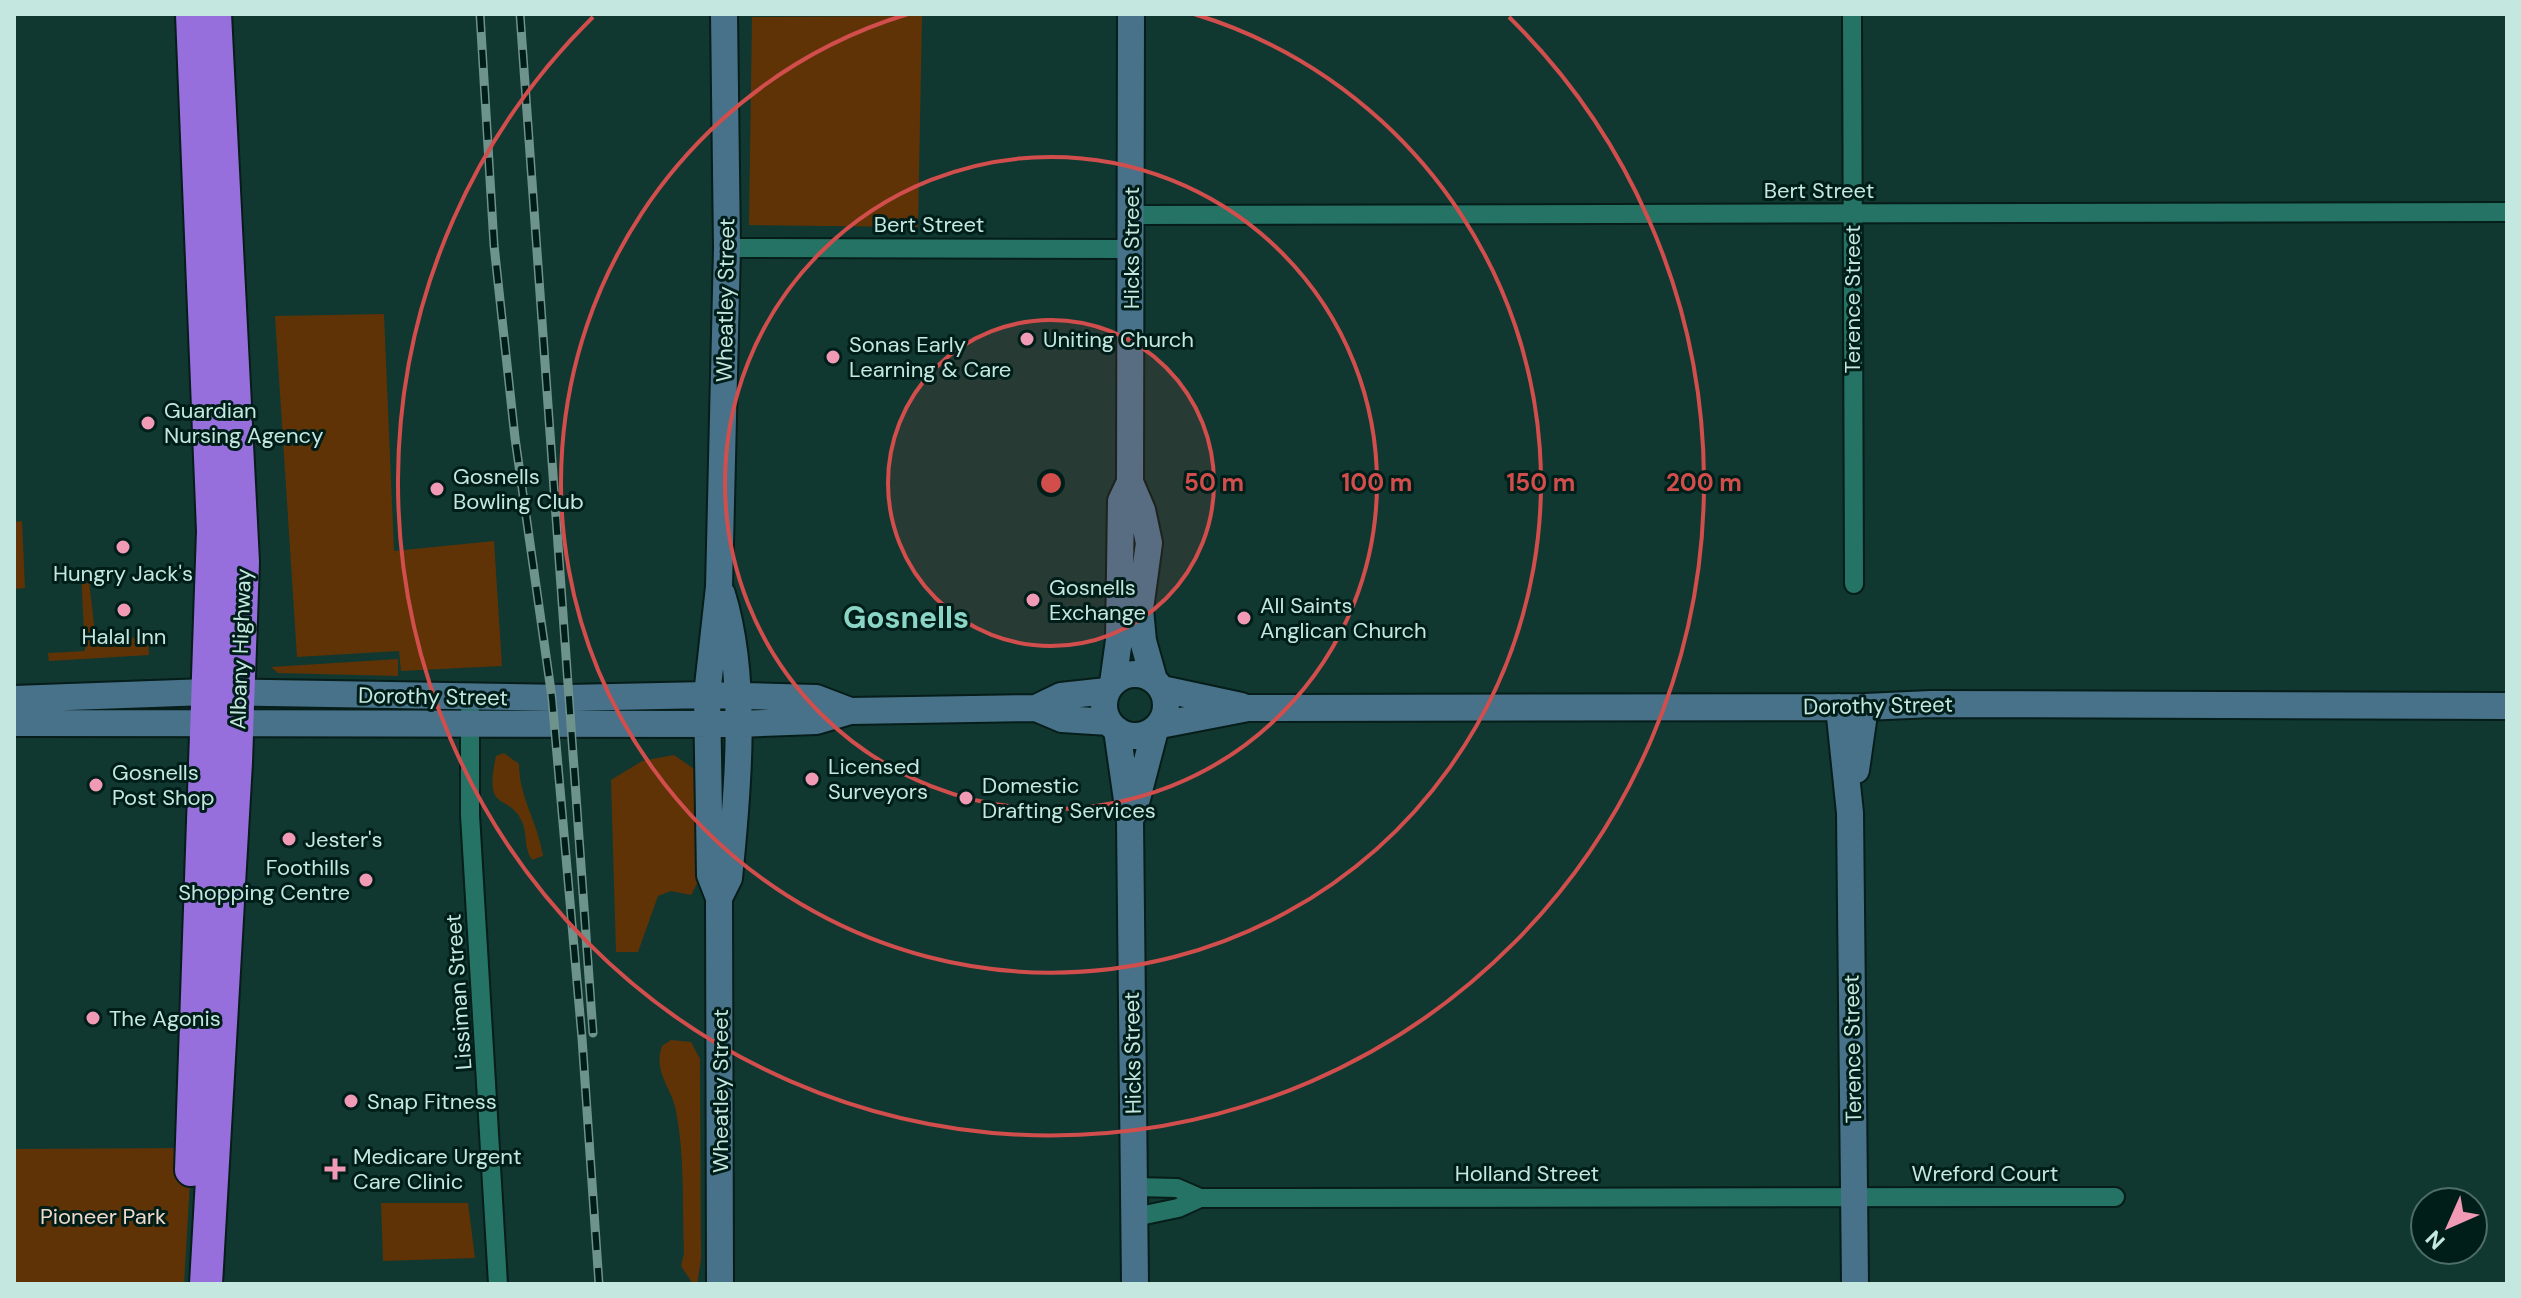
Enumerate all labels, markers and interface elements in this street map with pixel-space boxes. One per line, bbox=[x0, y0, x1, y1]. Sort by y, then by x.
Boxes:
street label: Bert Street bbox=[1764, 176, 1874, 205]
street label: Hicks Street bbox=[1117, 187, 1146, 309]
street label: Bert Street bbox=[874, 210, 984, 239]
street label: Wheatley Street bbox=[710, 218, 741, 382]
street label: Terence Street bbox=[1838, 225, 1867, 374]
place label: Uniting Church bbox=[1043, 325, 1194, 354]
place label: Sonas Early Learning & Care bbox=[849, 330, 1011, 384]
marker: Uniting Church bbox=[1018, 330, 1036, 348]
marker: Sonas Early Learning & Care bbox=[824, 348, 842, 366]
place label: Guardian Nursing Agency bbox=[164, 396, 323, 450]
marker: Guardian Nursing Agency bbox=[139, 414, 157, 432]
place label: Gosnells Bowling Club bbox=[453, 462, 584, 516]
text: 50 m bbox=[1184, 467, 1244, 498]
text: 100 m bbox=[1342, 467, 1412, 498]
text: 150 m bbox=[1507, 467, 1575, 498]
text: 200 m bbox=[1666, 467, 1742, 498]
centre of rings bbox=[1037, 469, 1065, 497]
marker: Gosnells Bowling Club bbox=[428, 480, 446, 498]
marker: Hungry Jack's bbox=[114, 538, 132, 556]
place label: Hungry Jack's bbox=[53, 559, 193, 588]
street label: Albany Highway bbox=[223, 568, 258, 730]
place label: Gosnells Exchange bbox=[1049, 573, 1146, 627]
marker: Gosnells Exchange bbox=[1024, 591, 1042, 609]
place label: All Saints Anglican Church bbox=[1260, 591, 1427, 645]
district label: Gosnells bbox=[843, 598, 969, 637]
marker: Halal Inn bbox=[115, 601, 133, 619]
marker: All Saints Anglican Church bbox=[1235, 609, 1253, 627]
place label: Halal Inn bbox=[82, 622, 167, 651]
street label: Dorothy Street bbox=[358, 681, 508, 712]
street label: Dorothy Street bbox=[1803, 690, 1953, 721]
place label: Licensed Surveyors bbox=[828, 752, 928, 806]
place label: Gosnells Post Shop bbox=[112, 758, 214, 812]
marker: Licensed Surveyors bbox=[803, 770, 821, 788]
place label: Domestic Drafting Services bbox=[982, 771, 1156, 825]
marker: Gosnells Post Shop bbox=[87, 776, 105, 794]
marker: Domestic Drafting Services bbox=[957, 789, 975, 807]
place label: Jester's bbox=[305, 825, 383, 854]
marker: Jester's bbox=[280, 830, 298, 848]
place label: Foothills Shopping Centre bbox=[178, 853, 350, 907]
marker: Foothills Shopping Centre bbox=[357, 871, 375, 889]
street label: Lissiman Street bbox=[439, 913, 478, 1071]
street label: Terence Street bbox=[1837, 974, 1868, 1124]
street label: Hicks Street bbox=[1117, 991, 1148, 1115]
place label: The Agonis bbox=[109, 1004, 221, 1033]
marker: The Agonis bbox=[84, 1009, 102, 1027]
street label: Wheatley Street bbox=[706, 1009, 735, 1173]
place label: Snap Fitness bbox=[367, 1087, 497, 1116]
marker: Snap Fitness bbox=[342, 1092, 360, 1110]
place label: Medicare Urgent Care Clinic bbox=[353, 1142, 522, 1196]
marker: Medicare Urgent Care Clinic bbox=[324, 1158, 346, 1180]
street label: Holland Street bbox=[1455, 1159, 1599, 1188]
street label: Wreford Court bbox=[1912, 1159, 2058, 1188]
north arrow bbox=[2409, 1186, 2489, 1266]
park label: Pioneer Park bbox=[40, 1202, 166, 1231]
text: N bbox=[2419, 1224, 2451, 1256]

